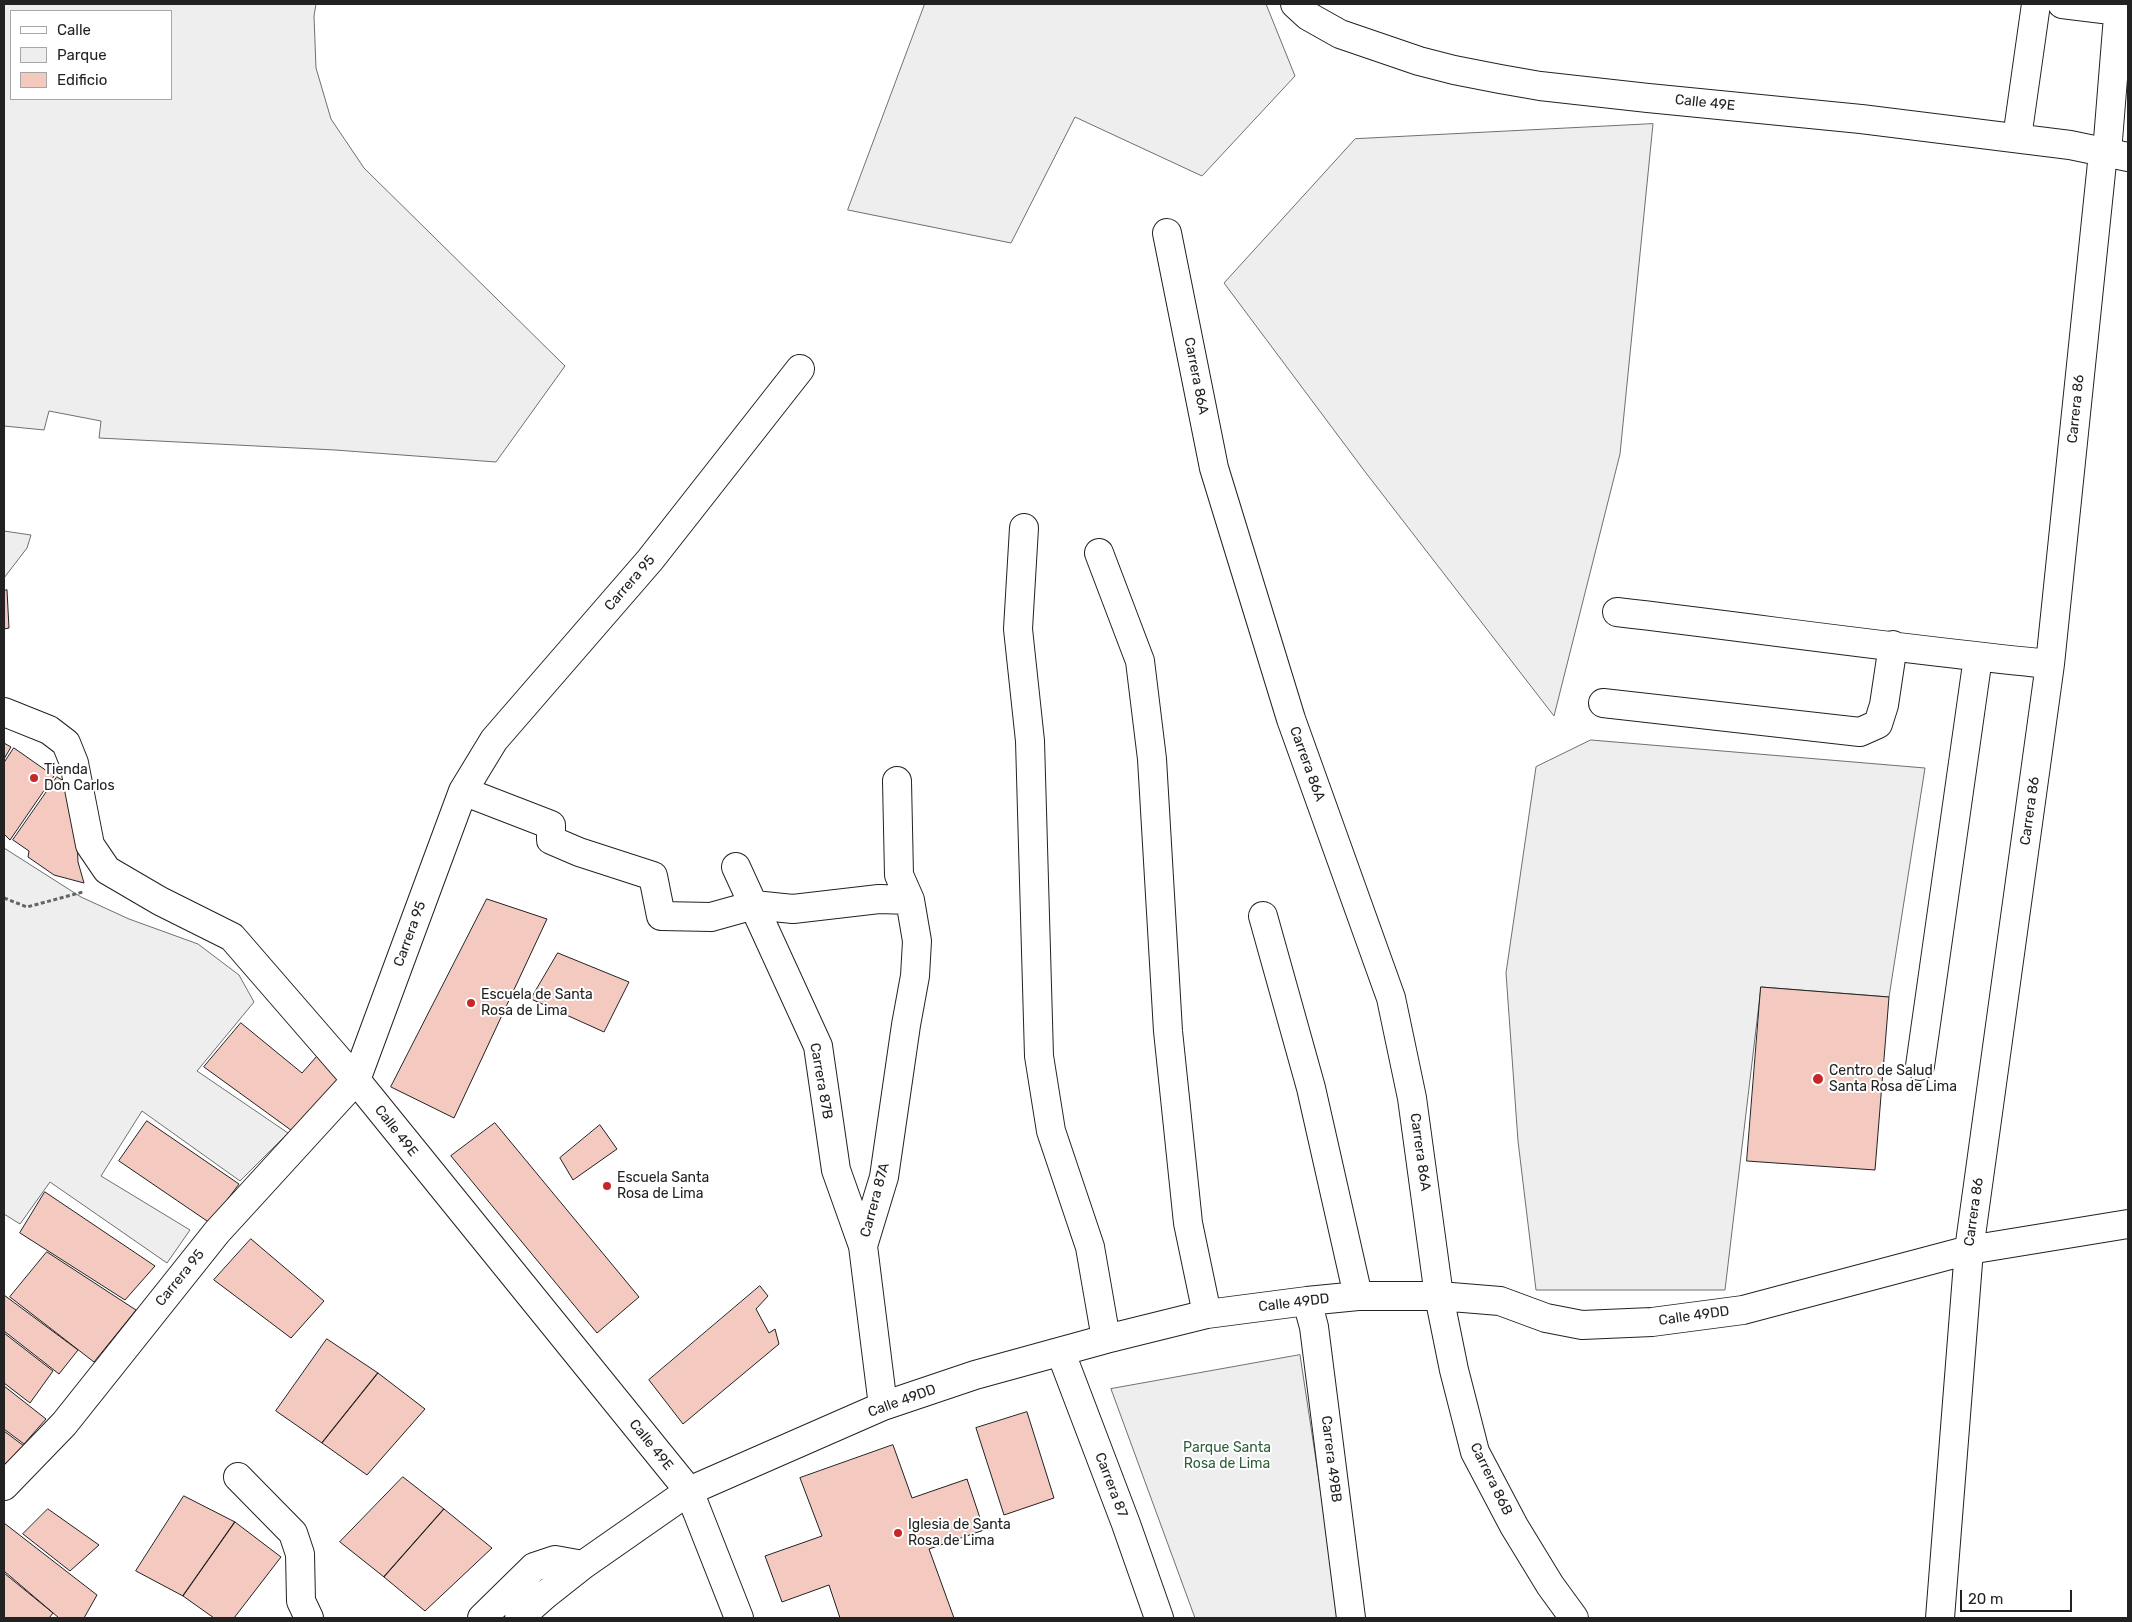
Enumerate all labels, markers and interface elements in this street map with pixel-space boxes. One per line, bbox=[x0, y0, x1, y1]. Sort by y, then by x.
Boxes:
legend bbox=[10, 10, 172, 100]
text: Calle bbox=[57, 21, 91, 39]
text: Parque bbox=[57, 46, 107, 64]
text: Edificio bbox=[57, 71, 107, 89]
street label: Calle 49E bbox=[1674, 91, 1736, 115]
street label: Carrera 86A bbox=[1180, 336, 1212, 416]
street label: Carrera 86 bbox=[2064, 374, 2088, 444]
street label: Carrera 95 bbox=[601, 552, 659, 614]
street label: Carrera 86A bbox=[1286, 724, 1328, 804]
place label: Tienda Don Carlos bbox=[44, 762, 115, 794]
marker: Tienda Don Carlos bbox=[28, 772, 40, 784]
street label: Carrera 86 bbox=[2017, 776, 2043, 846]
street label: Carrera 95 bbox=[390, 899, 430, 969]
place label: Escuela de Santa Rosa de Lima bbox=[481, 987, 593, 1020]
marker: Escuela de Santa Rosa de Lima bbox=[465, 997, 477, 1009]
street label: Carrera 87B bbox=[806, 1042, 836, 1120]
place label: Centro de Salud Santa Rosa de Lima bbox=[1829, 1063, 1957, 1096]
marker: Centro de Salud Santa Rosa de Lima bbox=[1811, 1072, 1825, 1086]
street label: Calle 49E bbox=[371, 1102, 421, 1160]
street label: Carrera 86A bbox=[1406, 1112, 1434, 1192]
street label: Carrera 87A bbox=[857, 1161, 893, 1239]
place label: Escuela Santa Rosa de Lima bbox=[617, 1170, 709, 1202]
street label: Carrera 86 bbox=[1961, 1177, 1987, 1247]
marker: Escuela Santa Rosa de Lima bbox=[601, 1180, 613, 1192]
street label: Carrera 95 bbox=[152, 1246, 208, 1310]
street label: Calle 49DD bbox=[1258, 1290, 1330, 1316]
street label: Calle 49DD bbox=[1658, 1303, 1730, 1329]
street label: Calle 49DD bbox=[866, 1381, 938, 1421]
street label: Carrera 49BB bbox=[1317, 1415, 1345, 1503]
street label: Calle 49E bbox=[625, 1416, 677, 1474]
park label: Parque Santa Rosa de Lima bbox=[1183, 1440, 1271, 1472]
street label: Carrera 86B bbox=[1466, 1440, 1516, 1518]
street label: Carrera 87 bbox=[1091, 1450, 1131, 1520]
place label: Iglesia de Santa Rosa de Lima bbox=[908, 1517, 1011, 1550]
marker: Iglesia de Santa Rosa de Lima bbox=[892, 1527, 904, 1539]
scale bar bbox=[1962, 1580, 2074, 1612]
text: 20 m bbox=[1968, 1590, 2003, 1608]

